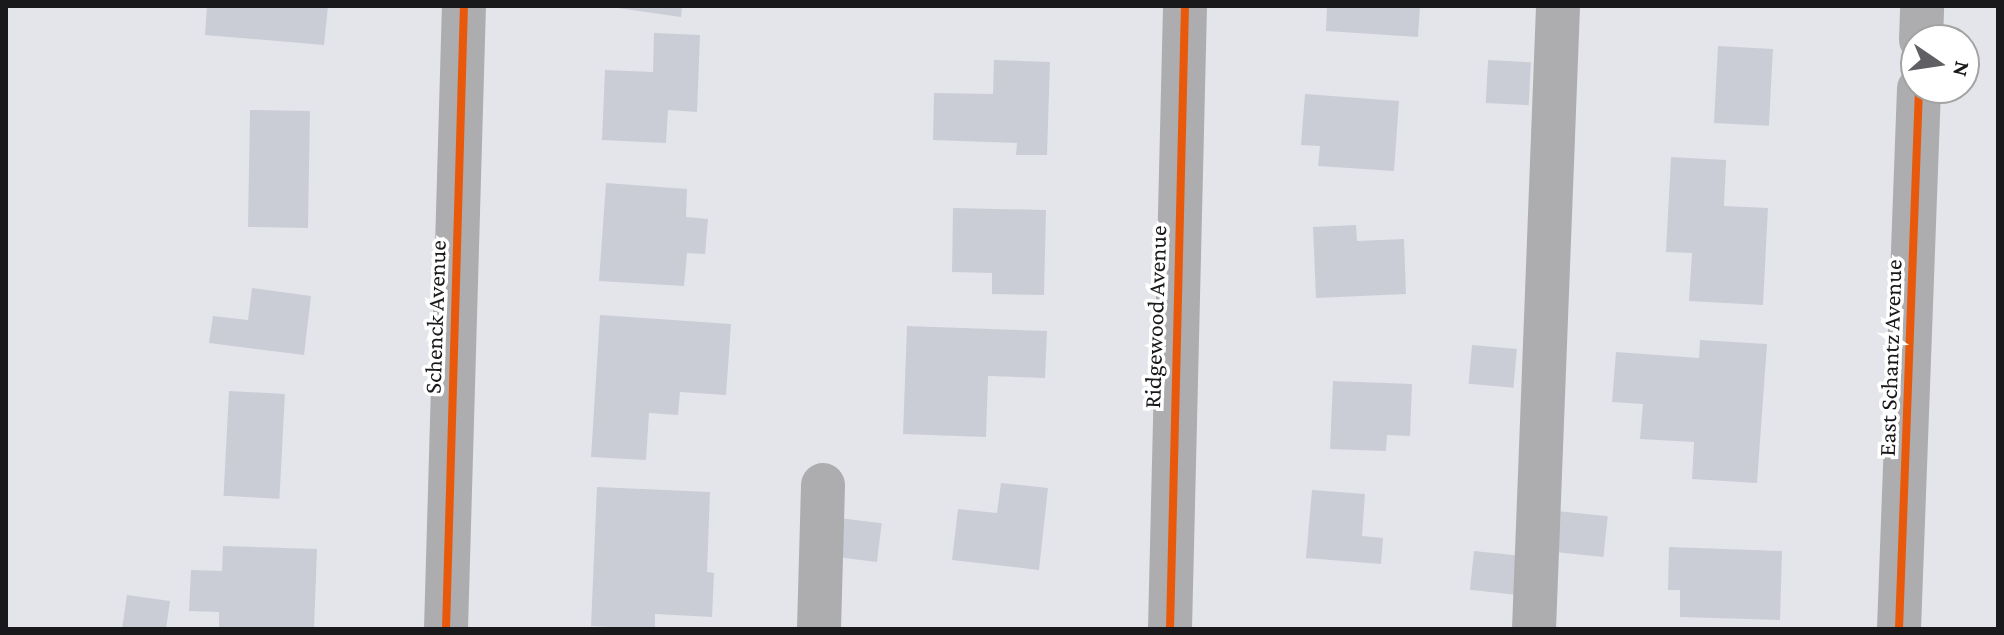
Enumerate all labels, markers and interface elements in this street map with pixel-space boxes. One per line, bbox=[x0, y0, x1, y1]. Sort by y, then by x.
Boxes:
north arrow bbox=[1900, 24, 1980, 104]
text: N bbox=[1948, 59, 1976, 79]
street label: Ridgewood Avenue bbox=[1137, 225, 1173, 409]
street label: Schenck Avenue bbox=[418, 240, 452, 394]
street label: East Schantz Avenue bbox=[1872, 259, 1908, 457]

